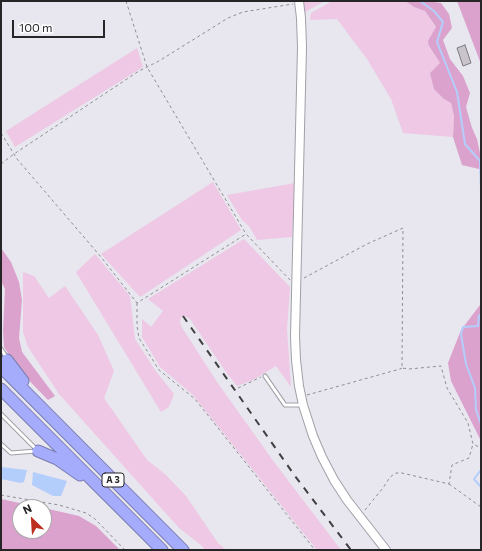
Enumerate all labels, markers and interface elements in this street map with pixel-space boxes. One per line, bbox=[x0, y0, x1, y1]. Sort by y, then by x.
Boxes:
scale bar bbox=[14, 12, 107, 38]
text: 100 m bbox=[19, 20, 53, 34]
road number: A 3 bbox=[102, 473, 124, 487]
north arrow bbox=[12, 499, 52, 539]
text: N bbox=[21, 501, 34, 516]

